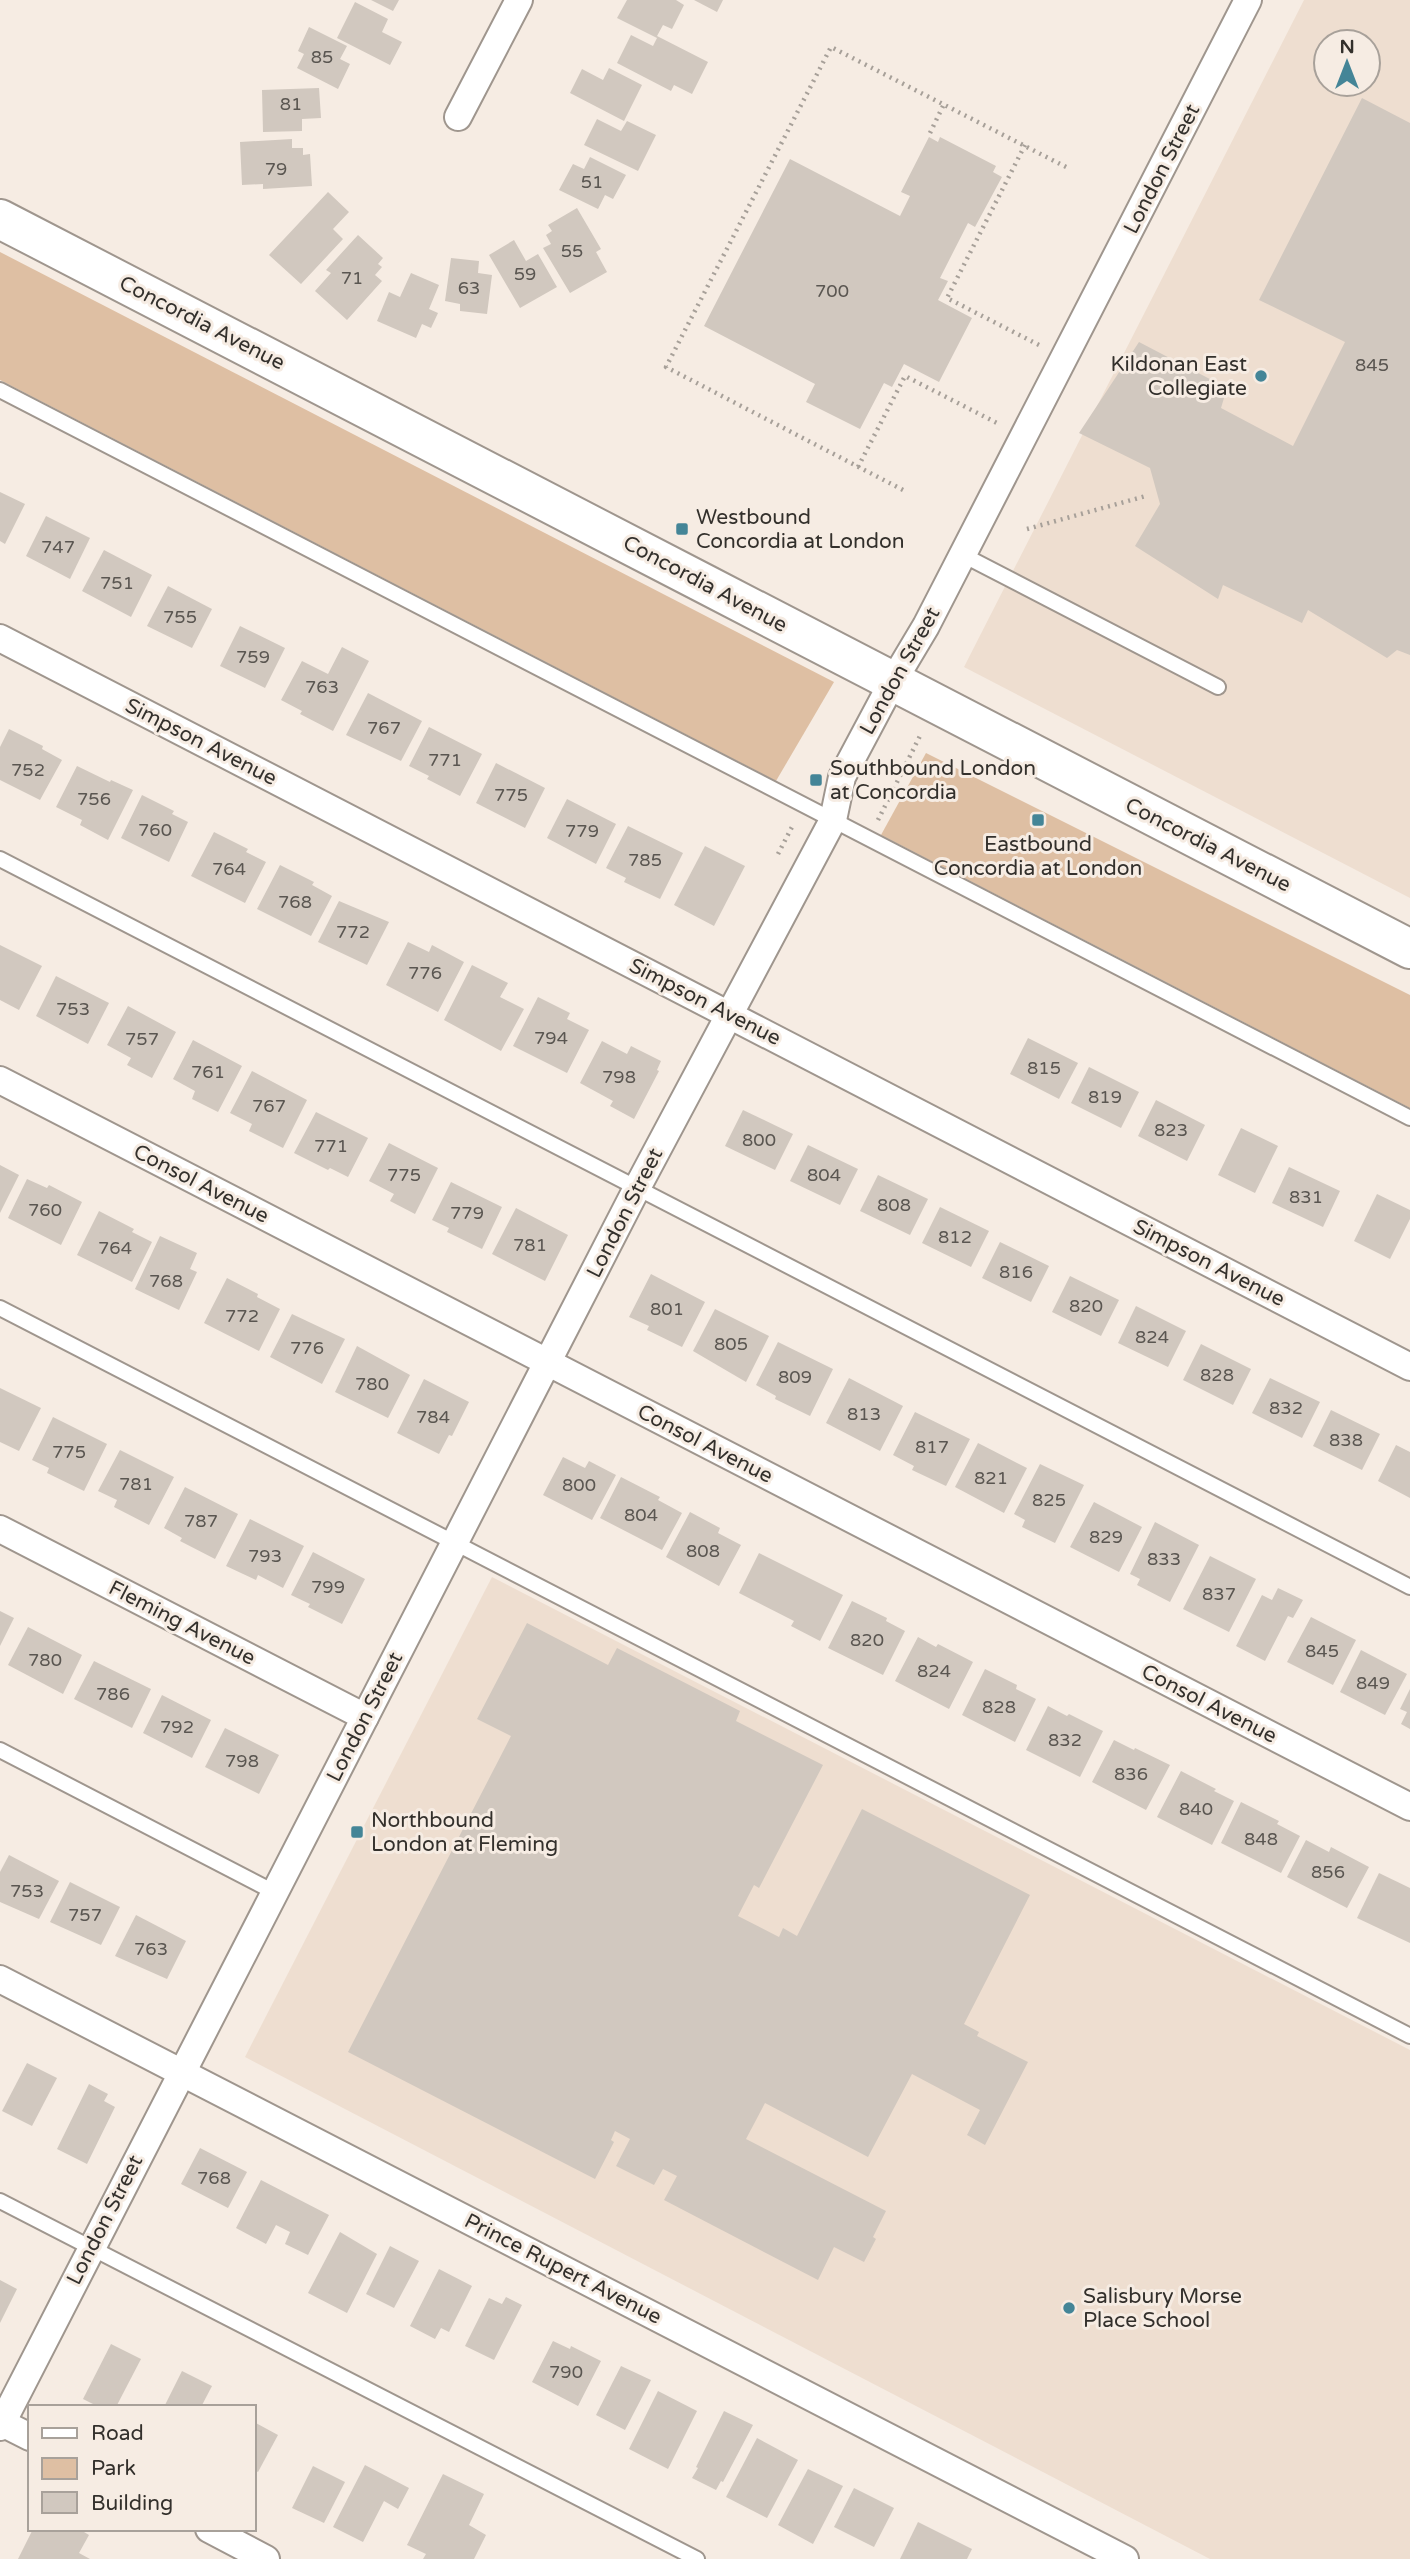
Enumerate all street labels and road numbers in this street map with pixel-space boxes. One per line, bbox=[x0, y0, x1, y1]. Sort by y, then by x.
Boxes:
street label: London Street bbox=[1119, 100, 1205, 238]
street label: Concordia Avenue bbox=[115, 270, 289, 376]
street label: Concordia Avenue bbox=[619, 530, 791, 638]
street label: London Street bbox=[855, 603, 945, 739]
street label: Simpson Avenue bbox=[121, 693, 281, 791]
street label: Concordia Avenue bbox=[1121, 792, 1295, 898]
street label: Simpson Avenue bbox=[625, 953, 785, 1051]
street label: Consol Avenue bbox=[129, 1139, 273, 1229]
street label: London Street bbox=[582, 1144, 668, 1282]
street label: Simpson Avenue bbox=[1129, 1214, 1289, 1312]
street label: Consol Avenue bbox=[633, 1399, 777, 1489]
street label: Fleming Avenue bbox=[105, 1575, 259, 1671]
street label: London Street bbox=[322, 1648, 408, 1786]
street label: Consol Avenue bbox=[1137, 1659, 1281, 1749]
street label: London Street bbox=[62, 2151, 148, 2289]
street label: Prince Rupert Avenue bbox=[460, 2208, 666, 2330]

